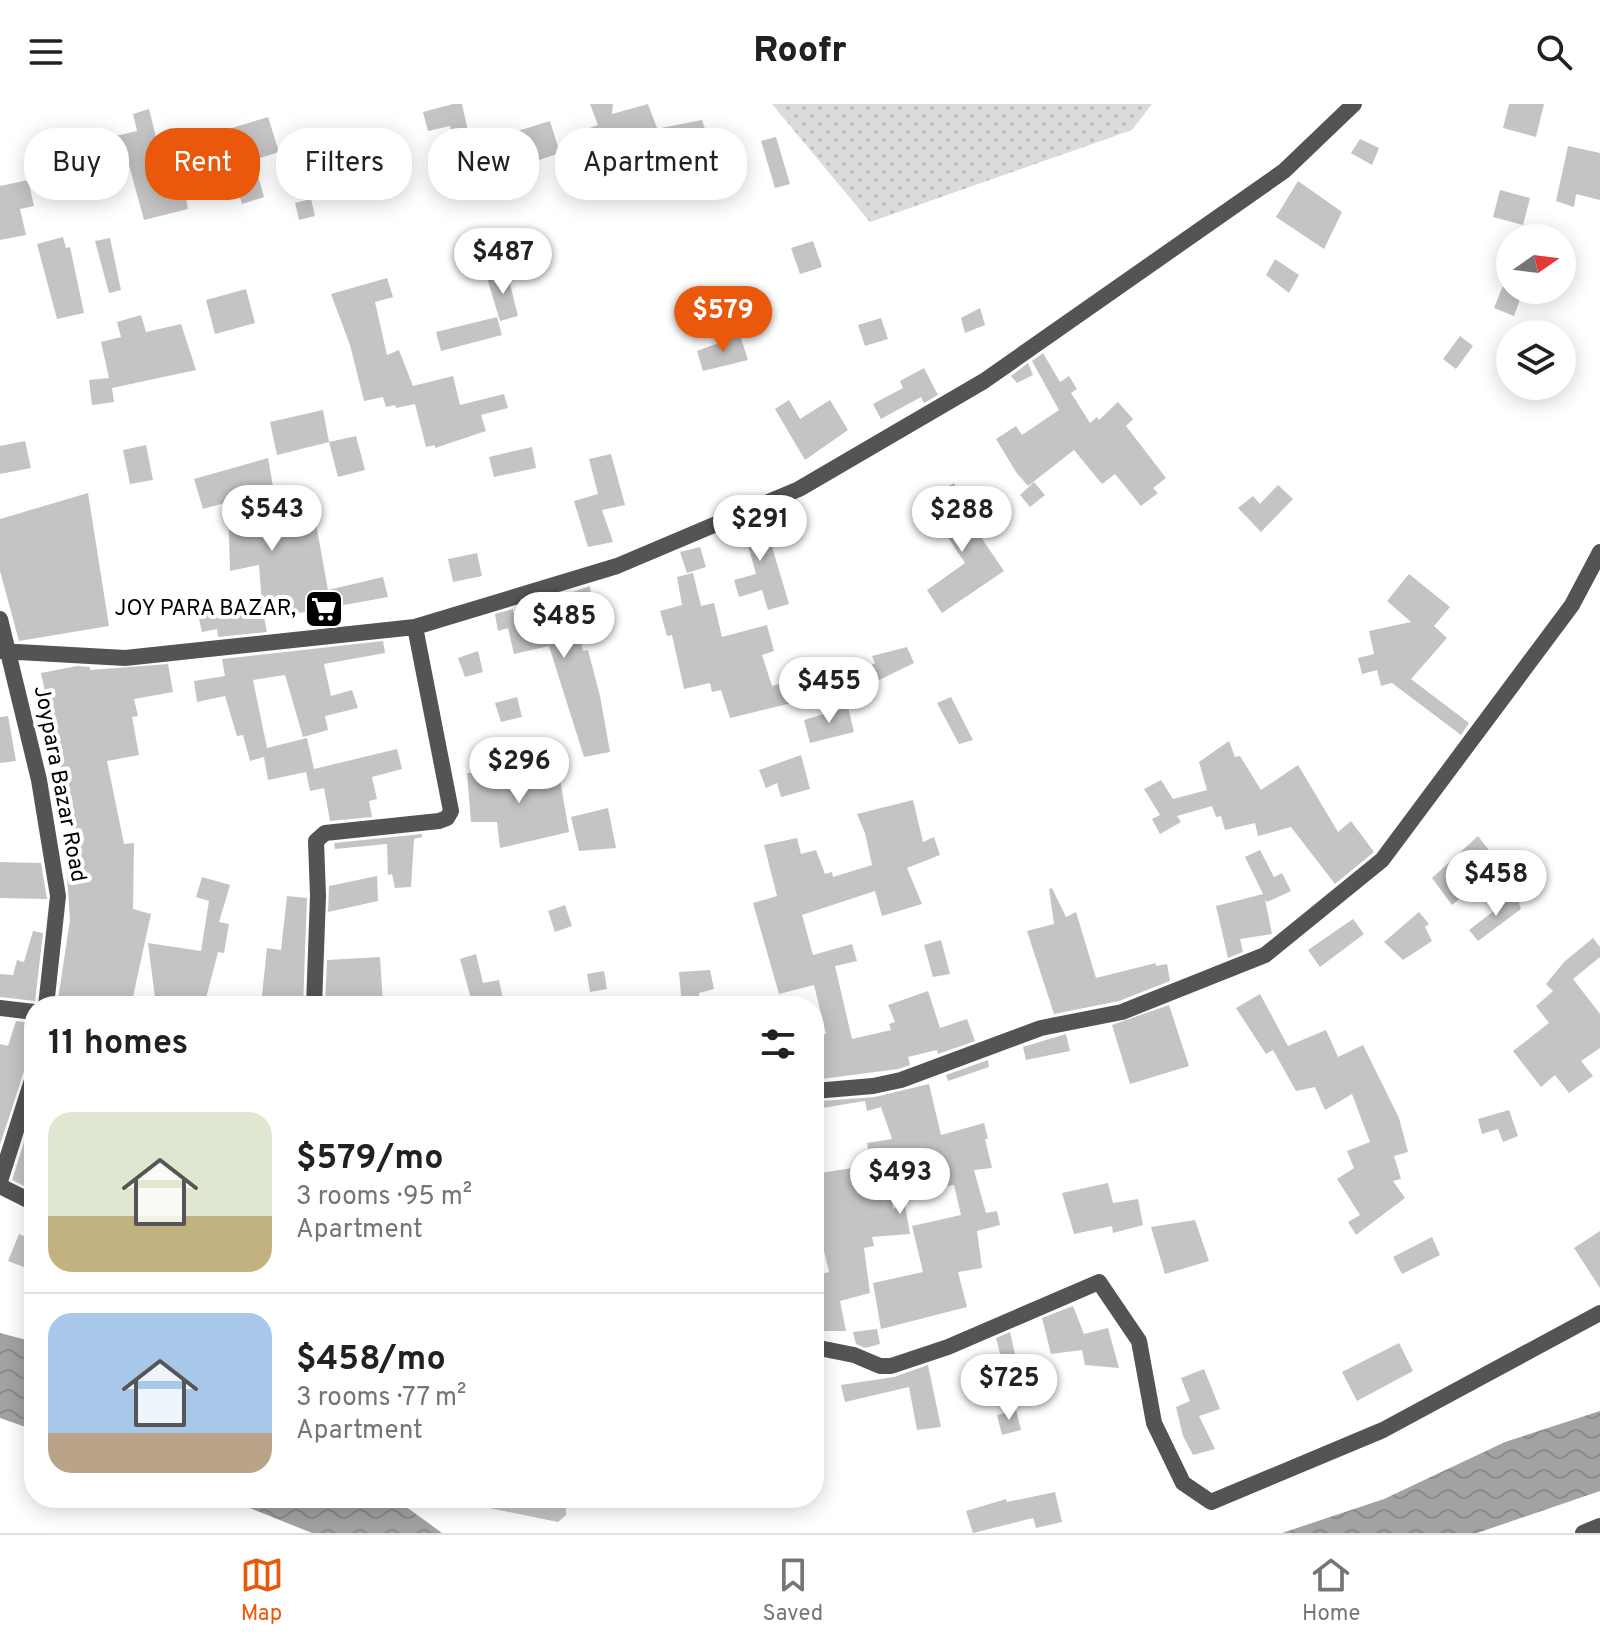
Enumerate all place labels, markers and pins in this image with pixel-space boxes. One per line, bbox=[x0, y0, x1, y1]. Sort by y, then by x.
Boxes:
pin: $487 bbox=[456, 228, 550, 296]
pin: $579 bbox=[676, 286, 770, 354]
pin: $543 bbox=[225, 485, 319, 553]
pin: $288 bbox=[915, 486, 1009, 554]
pin: $291 bbox=[713, 495, 807, 563]
supermarket icon: JOY PARA BAZAR, bbox=[303, 588, 345, 630]
pin: $485 bbox=[517, 592, 611, 660]
place label: JOY PARA BAZAR, bbox=[114, 596, 296, 623]
pin: $455 bbox=[782, 657, 876, 725]
pin: $296 bbox=[472, 737, 566, 805]
pin: $458 bbox=[1449, 850, 1543, 918]
pin: $493 bbox=[853, 1148, 947, 1216]
pin: $725 bbox=[962, 1354, 1056, 1422]

